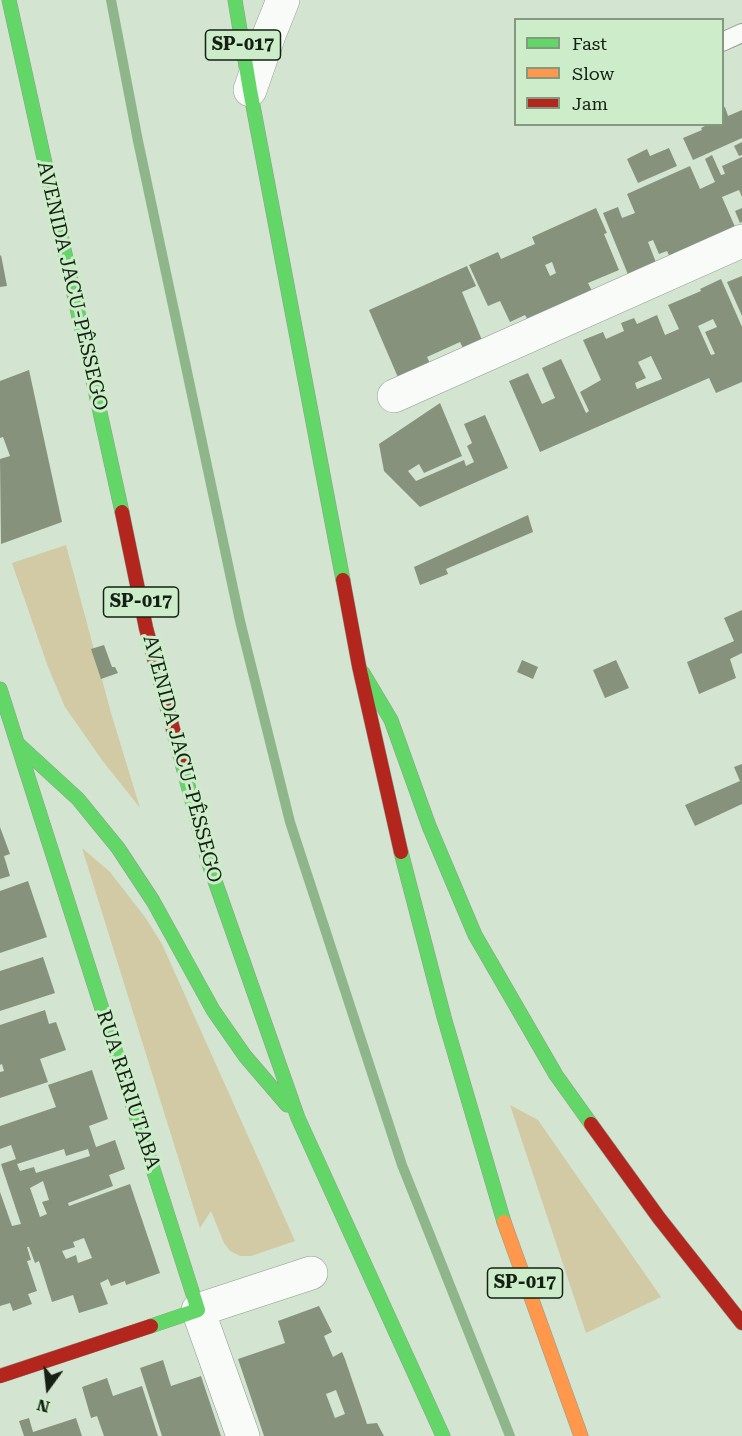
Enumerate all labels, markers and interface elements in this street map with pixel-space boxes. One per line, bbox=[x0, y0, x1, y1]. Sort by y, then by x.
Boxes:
legend bbox=[514, 18, 724, 126]
road number: SP-017 bbox=[206, 30, 280, 60]
text: Fast bbox=[572, 33, 607, 54]
text: Slow bbox=[572, 63, 614, 84]
text: Jam bbox=[572, 93, 608, 114]
street label: AVENIDA JACU-PÊSSEGO bbox=[32, 159, 112, 413]
road number: SP-017 bbox=[104, 587, 178, 617]
street label: AVENIDA JACU-PÊSSEGO bbox=[137, 633, 227, 885]
street label: RUA RERIUTABA bbox=[91, 1007, 165, 1173]
road number: SP-017 bbox=[488, 1268, 562, 1298]
north arrow bbox=[18, 1358, 78, 1418]
text: N bbox=[35, 1395, 52, 1417]

